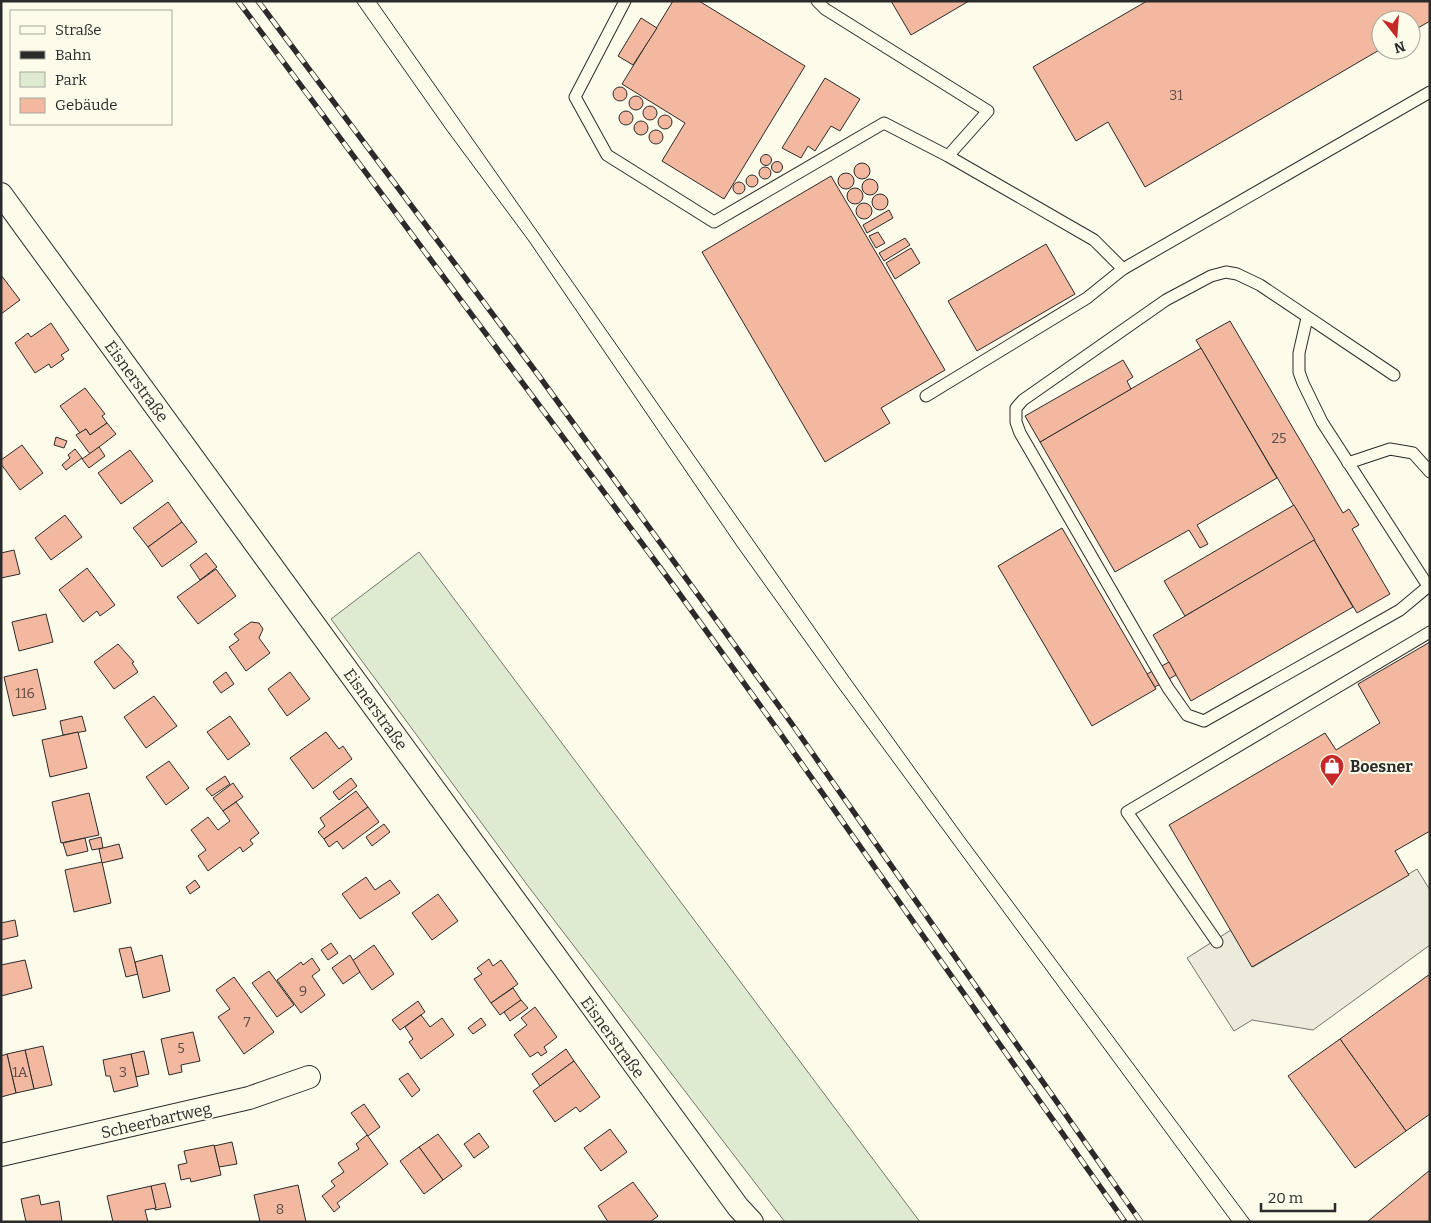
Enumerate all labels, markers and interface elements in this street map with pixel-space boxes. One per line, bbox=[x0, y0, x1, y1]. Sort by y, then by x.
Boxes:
legend bbox=[10, 10, 172, 125]
north arrow bbox=[1371, 10, 1421, 60]
text: Straße bbox=[55, 21, 101, 39]
text: N bbox=[1392, 37, 1407, 57]
text: Bahn bbox=[55, 46, 92, 64]
text: Park bbox=[55, 71, 87, 89]
house number: 31 bbox=[1169, 87, 1183, 104]
text: Gebäude bbox=[55, 96, 118, 114]
street label: Eisnerstraße bbox=[101, 337, 172, 426]
house number: 25 bbox=[1271, 430, 1287, 447]
street label: Eisnerstraße bbox=[340, 665, 411, 754]
house number: 116 bbox=[15, 685, 35, 702]
shop icon: Boesner bbox=[1319, 753, 1345, 787]
place label: Boesner bbox=[1350, 757, 1413, 776]
house number: 9 bbox=[299, 983, 307, 1000]
street label: Eisnerstraße bbox=[577, 993, 648, 1082]
house number: 7 bbox=[243, 1014, 251, 1031]
house number: 5 bbox=[177, 1040, 185, 1057]
house number: 1A bbox=[12, 1064, 28, 1081]
house number: 3 bbox=[119, 1064, 127, 1081]
street label: Scheerbartweg bbox=[99, 1099, 213, 1142]
scale bar bbox=[1261, 1180, 1335, 1212]
text: 20 m bbox=[1268, 1189, 1304, 1207]
house number: 8 bbox=[276, 1201, 284, 1218]

